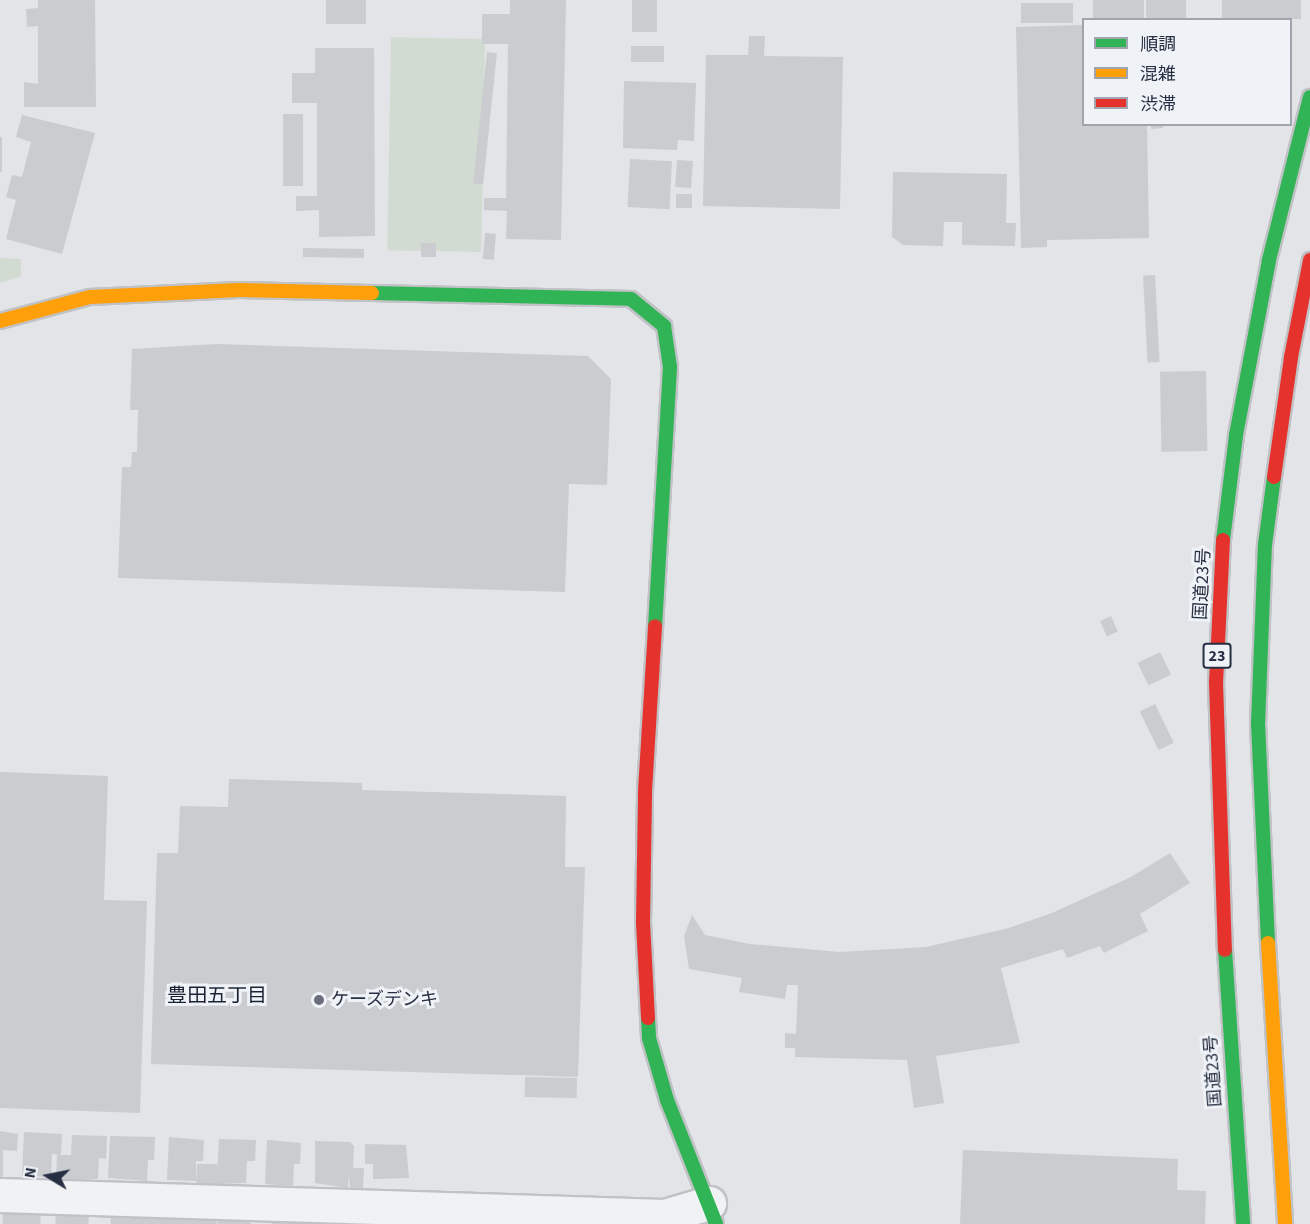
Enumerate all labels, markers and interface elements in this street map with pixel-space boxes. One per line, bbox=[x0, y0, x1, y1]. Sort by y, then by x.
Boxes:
legend bbox=[1082, 18, 1292, 126]
text: 順調 bbox=[1140, 32, 1176, 57]
text: 混雑 bbox=[1140, 62, 1176, 87]
text: 渋滞 bbox=[1140, 92, 1176, 117]
street label: 国道23号 bbox=[1190, 548, 1216, 620]
road number: 23 bbox=[1202, 643, 1232, 669]
district label: 豊田五丁目 bbox=[167, 984, 267, 1008]
place label: ケーズデンキ bbox=[331, 989, 439, 1011]
marker: ケーズデンキ bbox=[312, 993, 326, 1007]
street label: 国道23号 bbox=[1201, 1034, 1227, 1108]
north arrow bbox=[18, 1146, 78, 1206]
text: N bbox=[19, 1166, 42, 1180]

